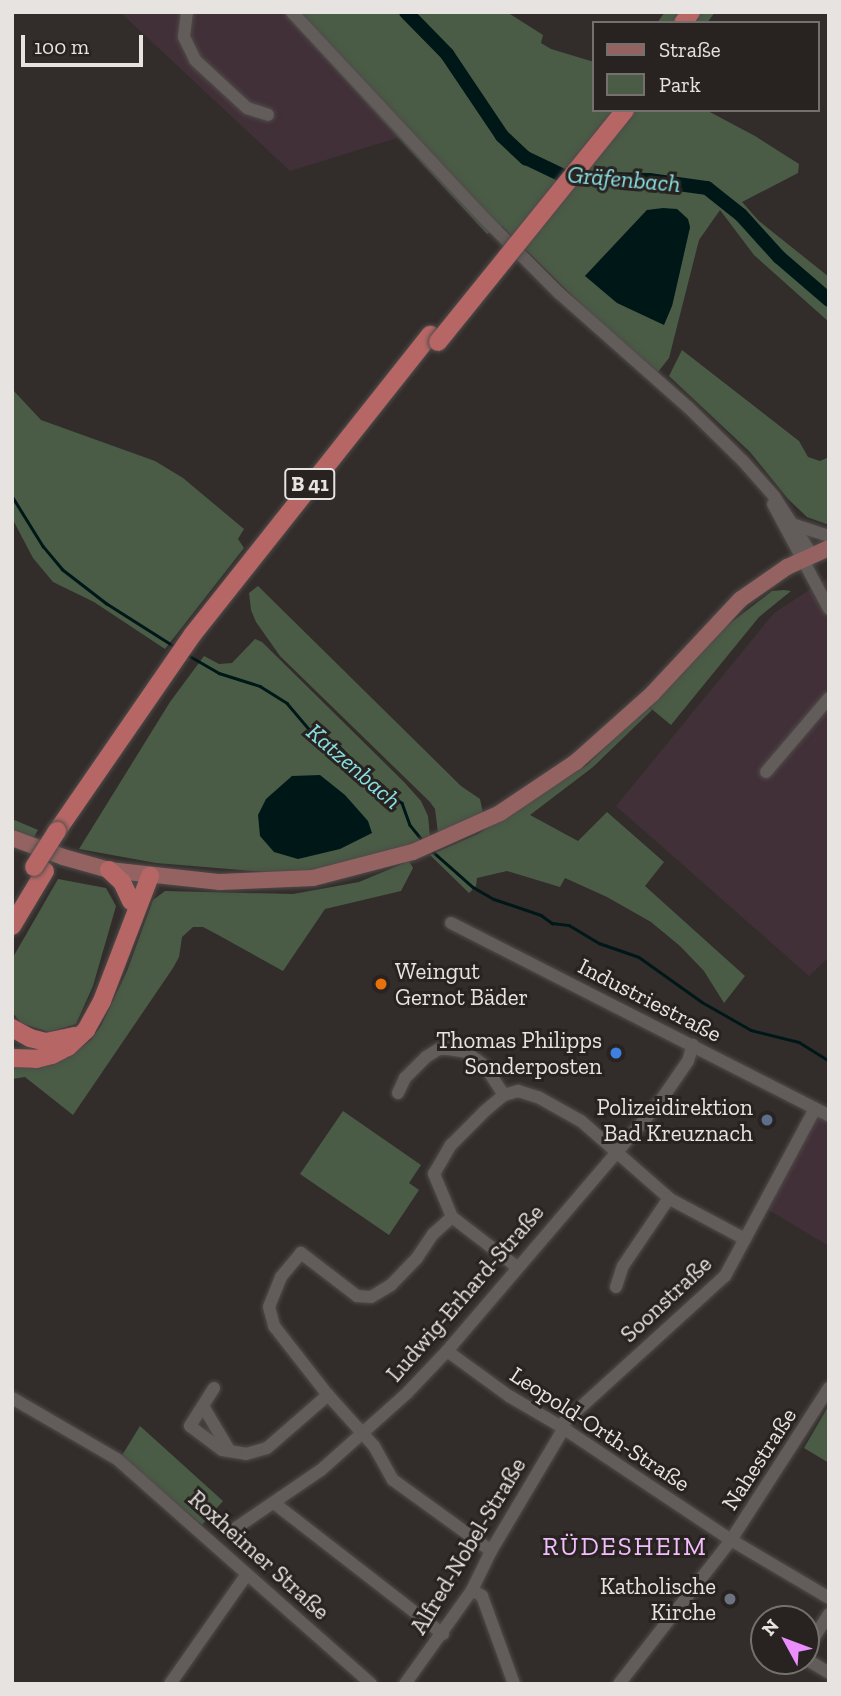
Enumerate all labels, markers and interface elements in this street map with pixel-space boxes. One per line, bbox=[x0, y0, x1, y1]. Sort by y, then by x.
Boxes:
scale bar bbox=[24, 21, 147, 65]
legend bbox=[592, 21, 820, 112]
text: 100 m bbox=[34, 34, 89, 59]
text: Straße bbox=[659, 37, 721, 62]
text: Park bbox=[659, 72, 701, 97]
water label: Gräfenbach bbox=[566, 160, 682, 198]
road number: B 41 bbox=[284, 466, 336, 502]
water label: Katzenbach bbox=[301, 717, 407, 815]
street label: Industriestraße bbox=[574, 952, 726, 1048]
place label: Weingut Gernot Bäder bbox=[395, 957, 528, 1011]
marker: Weingut Gernot Bäder bbox=[373, 976, 389, 992]
place label: Thomas Philipps Sonderposten bbox=[436, 1026, 602, 1080]
marker: Thomas Philipps Sonderposten bbox=[608, 1045, 624, 1061]
place label: Polizeidirektion Bad Kreuznach bbox=[597, 1093, 753, 1147]
marker: Polizeidirektion Bad Kreuznach bbox=[759, 1112, 775, 1128]
street label: Ludwig-Erhard-Straße bbox=[381, 1199, 549, 1387]
street label: Soonstraße bbox=[615, 1250, 717, 1348]
street label: Leopold-Orth-Straße bbox=[505, 1361, 695, 1497]
street label: Nahestraße bbox=[716, 1403, 802, 1515]
street label: Alfred-Nobel-Straße bbox=[404, 1453, 532, 1639]
street label: Roxheimer Straße bbox=[183, 1484, 335, 1626]
district label: RÜDESHEIM bbox=[543, 1531, 707, 1563]
place label: Katholische Kirche bbox=[600, 1572, 716, 1626]
marker: Katholische Kirche bbox=[722, 1591, 738, 1607]
north arrow bbox=[750, 1605, 820, 1675]
text: N bbox=[757, 1614, 784, 1640]

